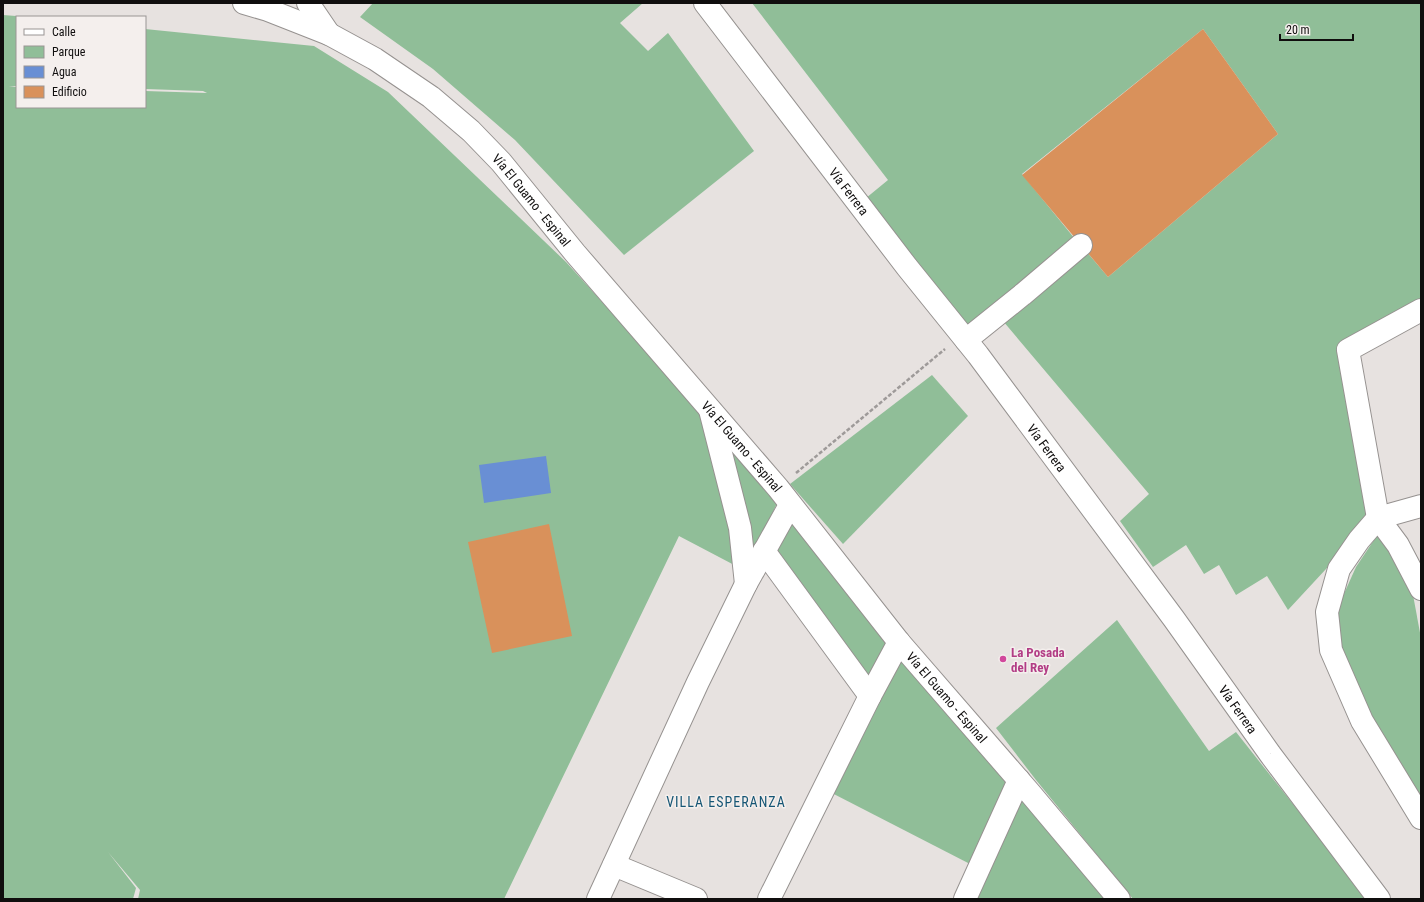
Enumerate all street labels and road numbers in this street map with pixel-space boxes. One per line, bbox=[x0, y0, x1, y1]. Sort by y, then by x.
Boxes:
street label: Vía El Guamo - Espinal bbox=[490, 150, 574, 249]
street label: Vía Ferrera bbox=[826, 165, 872, 218]
street label: Vía El Guamo - Espinal bbox=[699, 398, 785, 495]
street label: Vía Ferrera bbox=[1024, 421, 1069, 475]
street label: Vía El Guamo - Espinal bbox=[904, 649, 990, 746]
street label: Vía Ferrera bbox=[1216, 682, 1260, 736]

